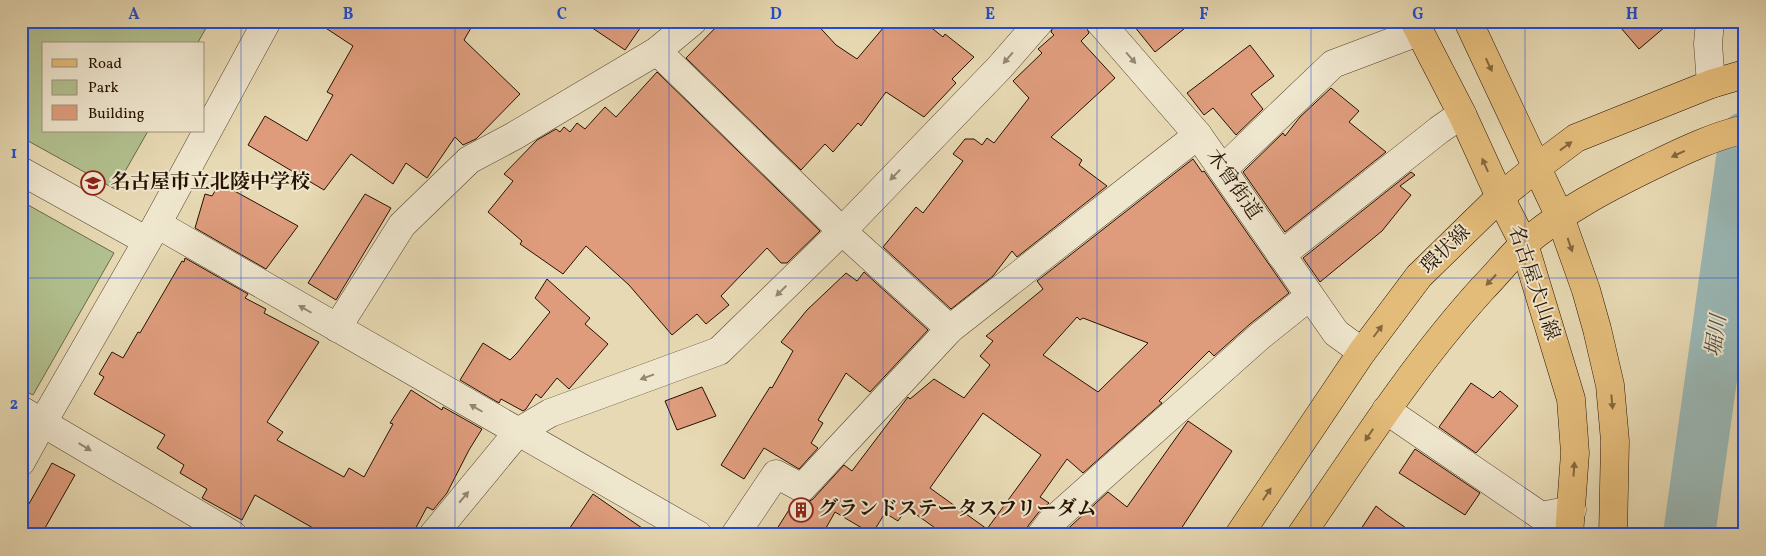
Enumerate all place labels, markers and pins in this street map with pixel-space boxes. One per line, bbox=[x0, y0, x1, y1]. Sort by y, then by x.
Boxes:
place label: 名古屋市立北陵中学校 bbox=[110, 169, 310, 197]
school or university icon: 名古屋市立北陵中学校 bbox=[80, 170, 106, 196]
place label: グランドステータスフリーダム bbox=[818, 496, 1097, 524]
building icon: グランドステータスフリーダム bbox=[788, 497, 814, 523]

